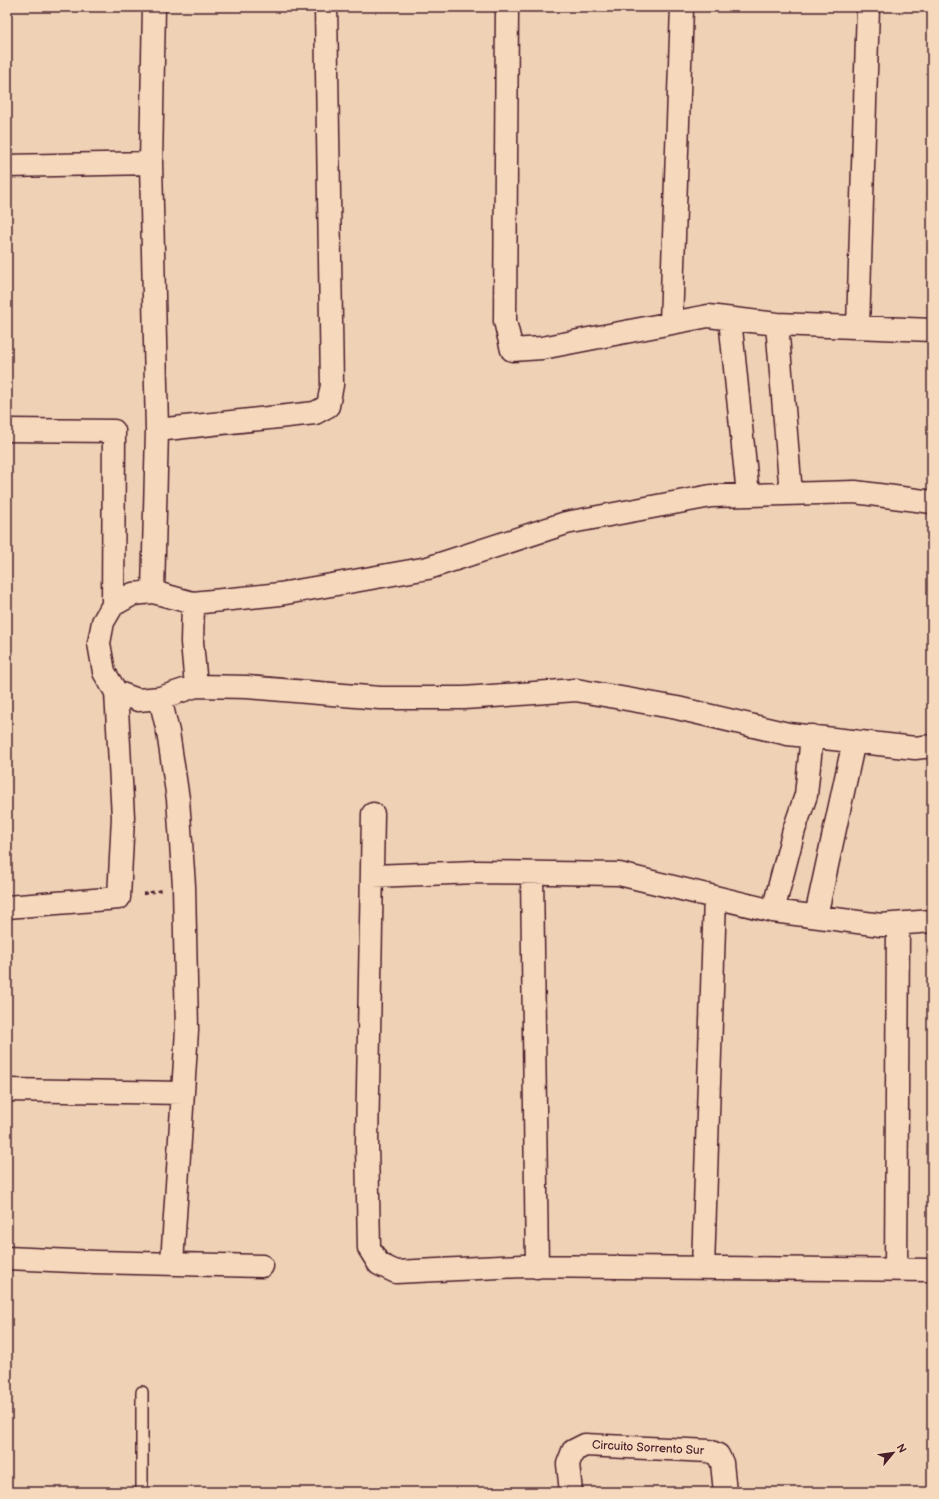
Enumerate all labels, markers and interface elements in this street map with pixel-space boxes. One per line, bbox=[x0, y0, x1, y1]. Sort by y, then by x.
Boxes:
north arrow bbox=[873, 1433, 913, 1473]
street label: Circuito Sorrento Sur bbox=[592, 1438, 705, 1458]
text: N bbox=[894, 1442, 909, 1455]

